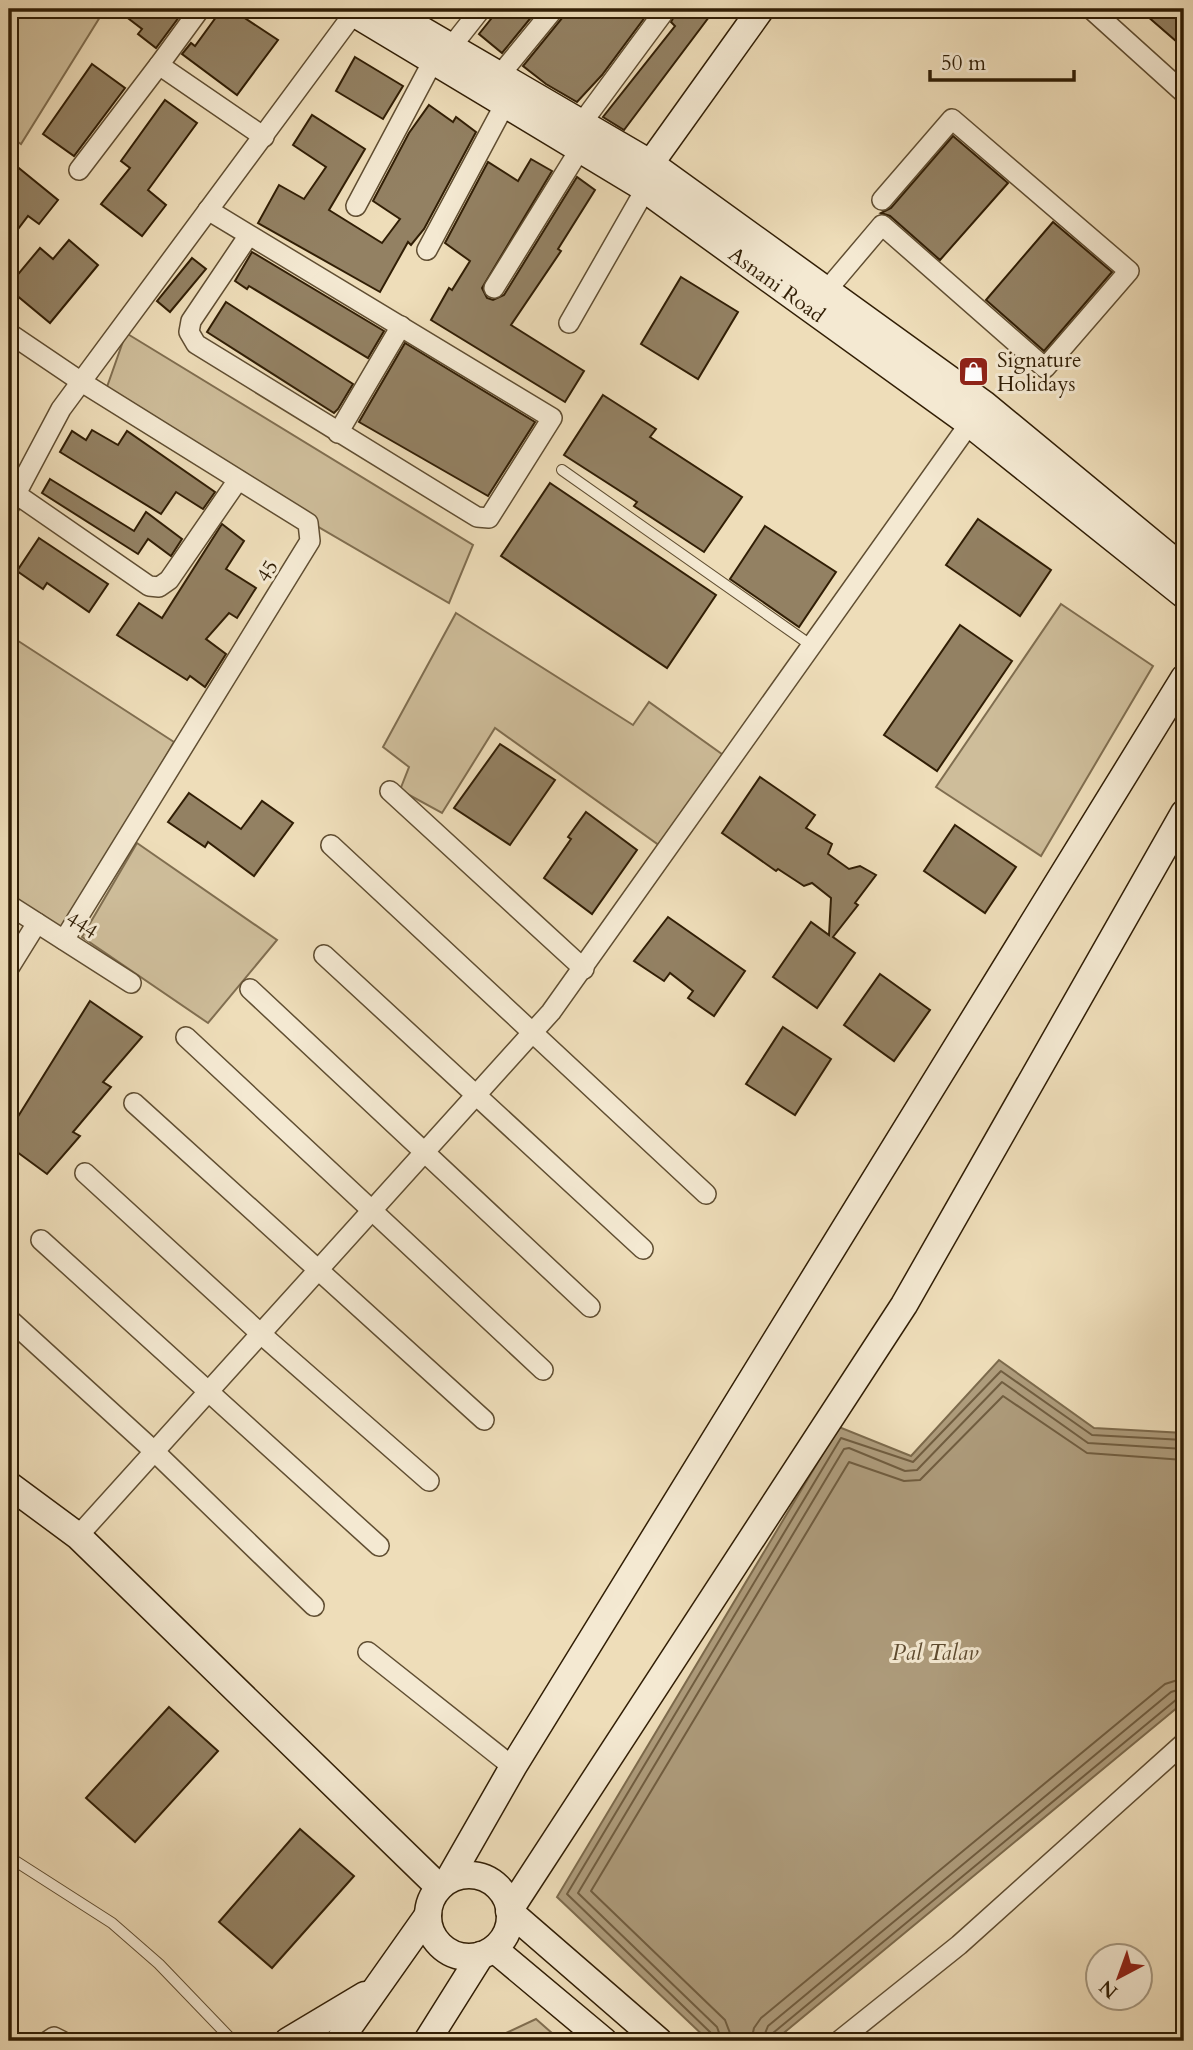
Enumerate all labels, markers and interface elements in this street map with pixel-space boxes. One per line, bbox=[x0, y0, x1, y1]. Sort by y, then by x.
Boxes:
scale bar bbox=[930, 38, 1074, 82]
text: 50 m bbox=[941, 49, 986, 78]
street label: Asnani Road bbox=[722, 240, 831, 330]
place label: Signature Holidays bbox=[997, 346, 1082, 399]
shop icon: Signature Holidays bbox=[957, 355, 991, 389]
street label: 45 bbox=[249, 554, 285, 588]
street label: 444 bbox=[60, 905, 103, 946]
water label: Pal Talav bbox=[892, 1637, 979, 1668]
north arrow bbox=[1084, 1941, 1154, 2011]
text: N bbox=[1093, 1974, 1123, 2004]

